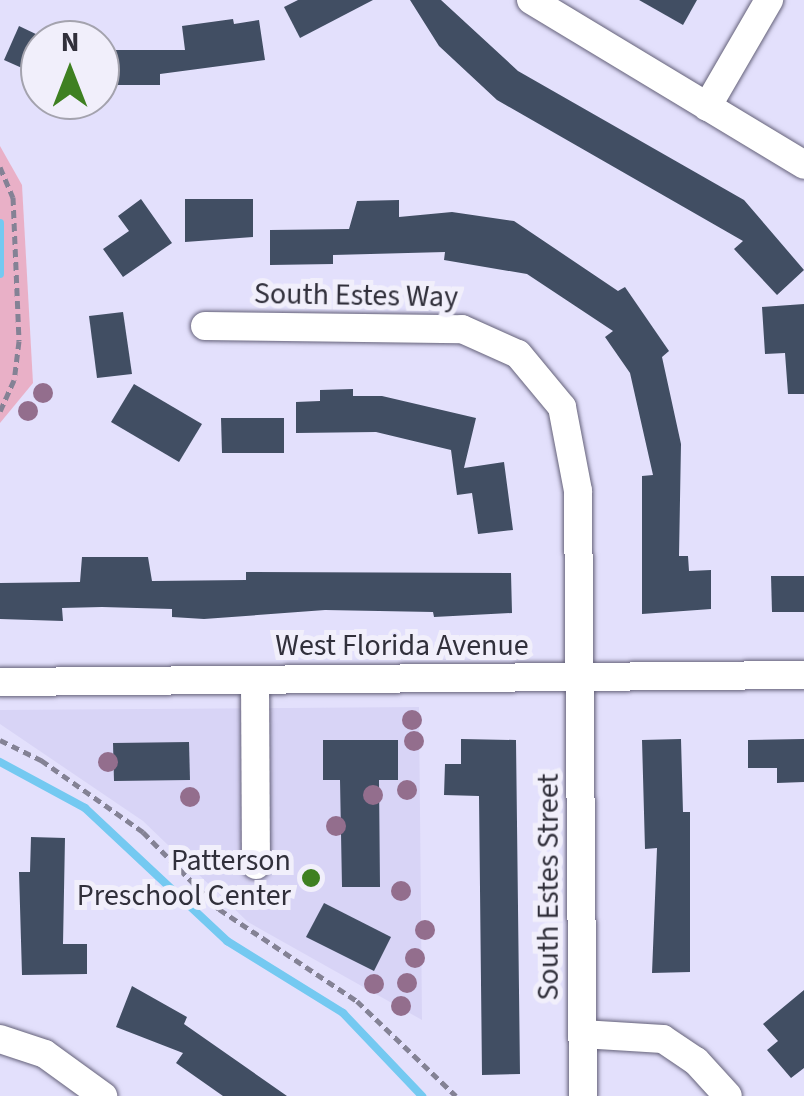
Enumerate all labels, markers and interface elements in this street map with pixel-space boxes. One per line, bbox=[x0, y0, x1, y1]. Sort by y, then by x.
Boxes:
north arrow bbox=[20, 20, 120, 120]
text: N bbox=[61, 22, 79, 62]
street label: South Estes Way bbox=[254, 276, 458, 316]
street label: West Florida Avenue bbox=[275, 628, 529, 664]
street label: South Estes Street bbox=[531, 773, 567, 1001]
place label: Patterson Preschool Center bbox=[77, 843, 291, 914]
marker: Patterson Preschool Center bbox=[300, 867, 322, 889]

